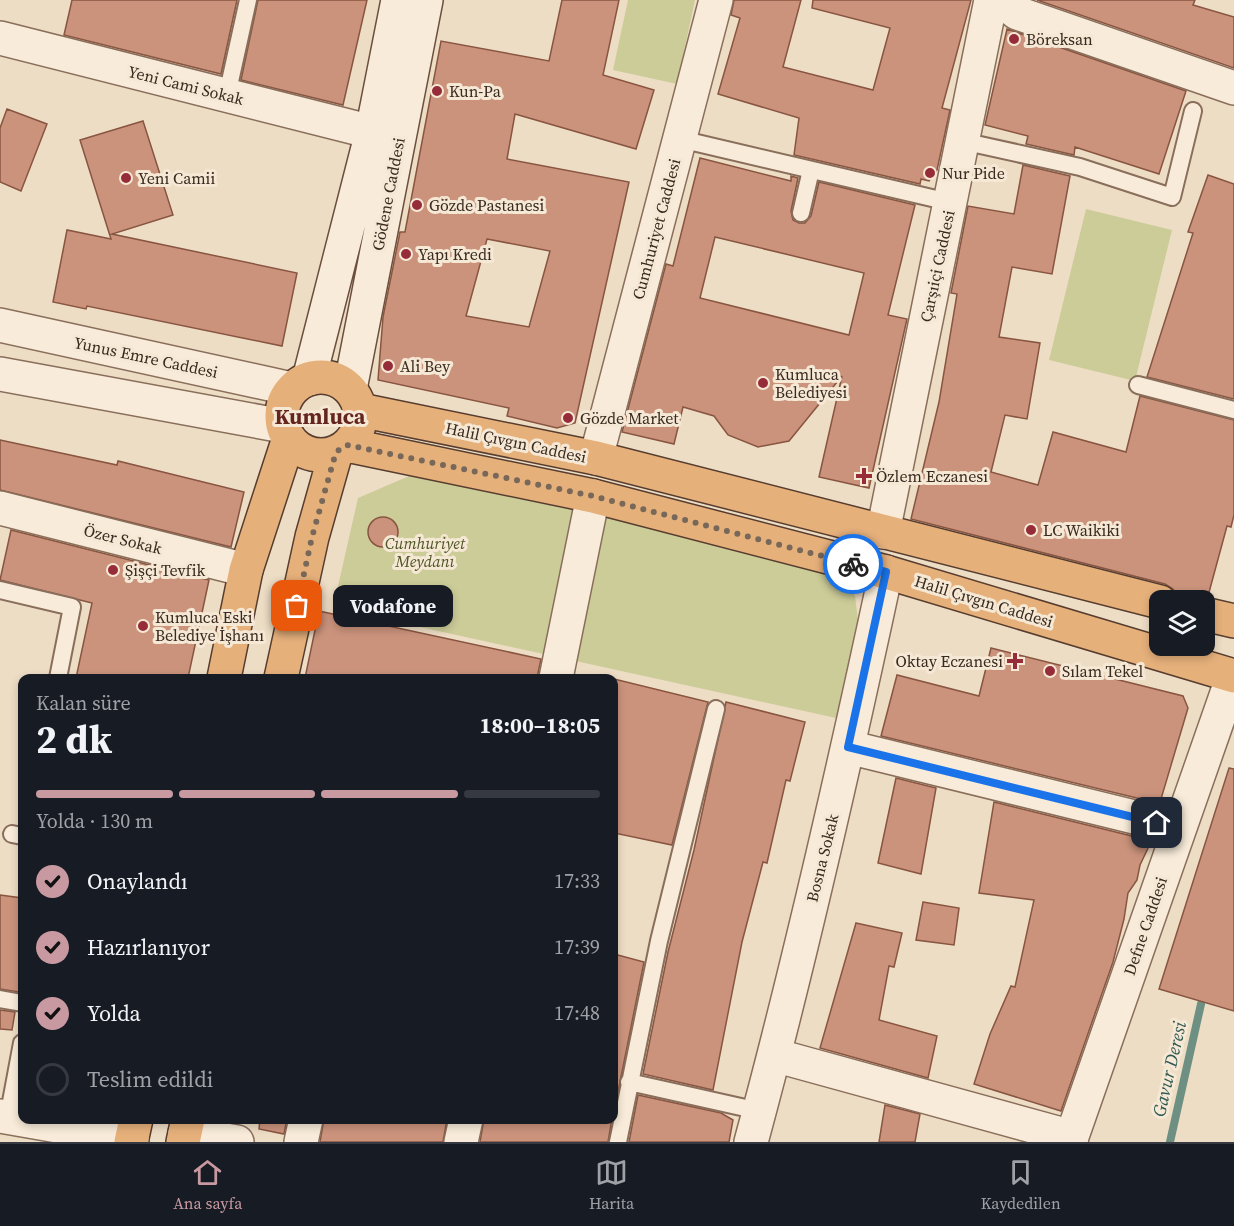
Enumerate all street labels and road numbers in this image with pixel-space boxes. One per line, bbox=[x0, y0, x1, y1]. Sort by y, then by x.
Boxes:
street label: Yeni Cami Sokak bbox=[126, 60, 246, 110]
street label: Gödene Caddesi bbox=[366, 135, 410, 252]
street label: Cumhuriyet Caddesi bbox=[627, 156, 685, 302]
street label: Çarşıiçi Caddesi bbox=[914, 208, 960, 324]
street label: Yunus Emre Caddesi bbox=[72, 331, 220, 383]
street label: Halil Çıvgın Caddesi bbox=[443, 416, 589, 468]
street label: Özer Sokak bbox=[82, 519, 165, 559]
street label: Halil Çıvgın Caddesi bbox=[912, 569, 1056, 633]
street label: Bosna Sokak bbox=[800, 812, 844, 904]
street label: Defne Caddesi bbox=[1118, 874, 1172, 978]

